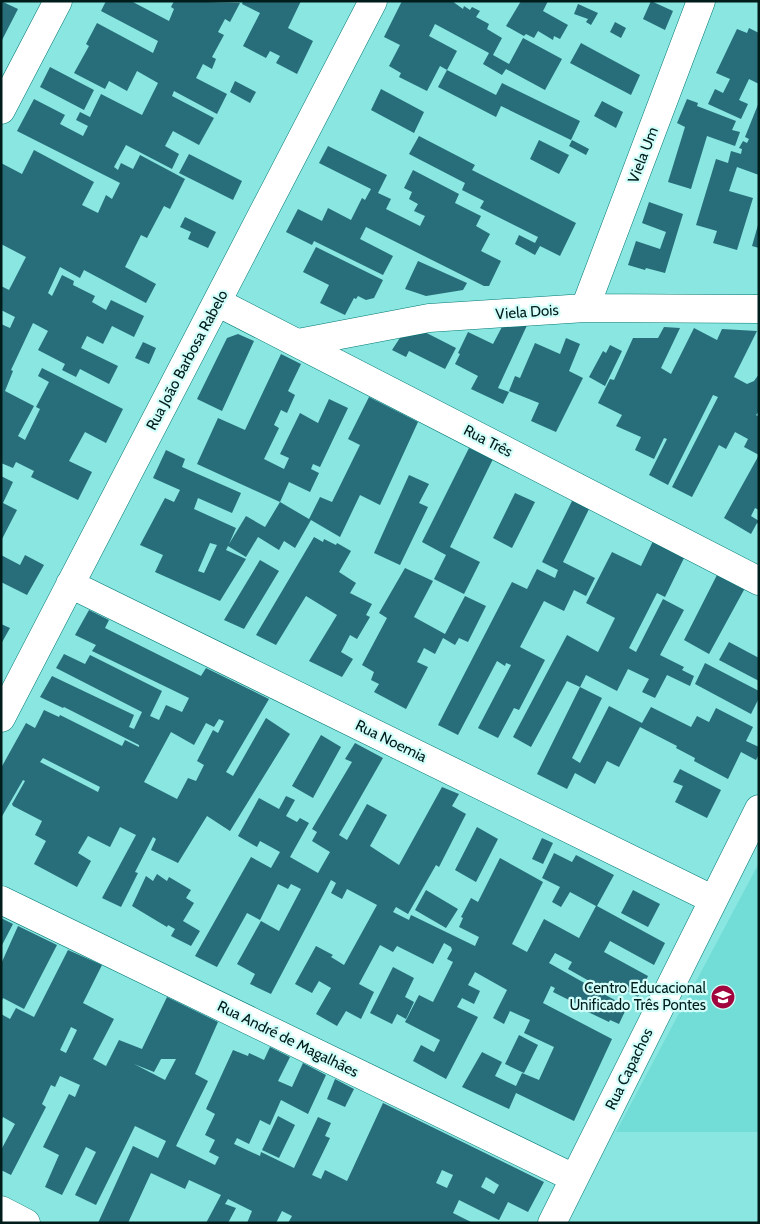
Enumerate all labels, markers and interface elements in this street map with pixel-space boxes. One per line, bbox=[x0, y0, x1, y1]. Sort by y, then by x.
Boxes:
street label: Viela Um bbox=[624, 124, 662, 186]
street label: Rua João Barbosa Rabelo bbox=[142, 287, 232, 433]
street label: Viela Dois bbox=[495, 301, 559, 323]
street label: Rua Três bbox=[461, 421, 515, 461]
street label: Rua Noemia bbox=[352, 716, 430, 766]
place label: Centro Educacional Unificado Três Pontes bbox=[569, 979, 706, 1014]
school or university icon: Centro Educacional Unificado Três Pontes bbox=[710, 984, 736, 1010]
street label: Rua André de Magalhães bbox=[214, 997, 362, 1081]
street label: Rua Capachos bbox=[601, 1025, 657, 1113]

